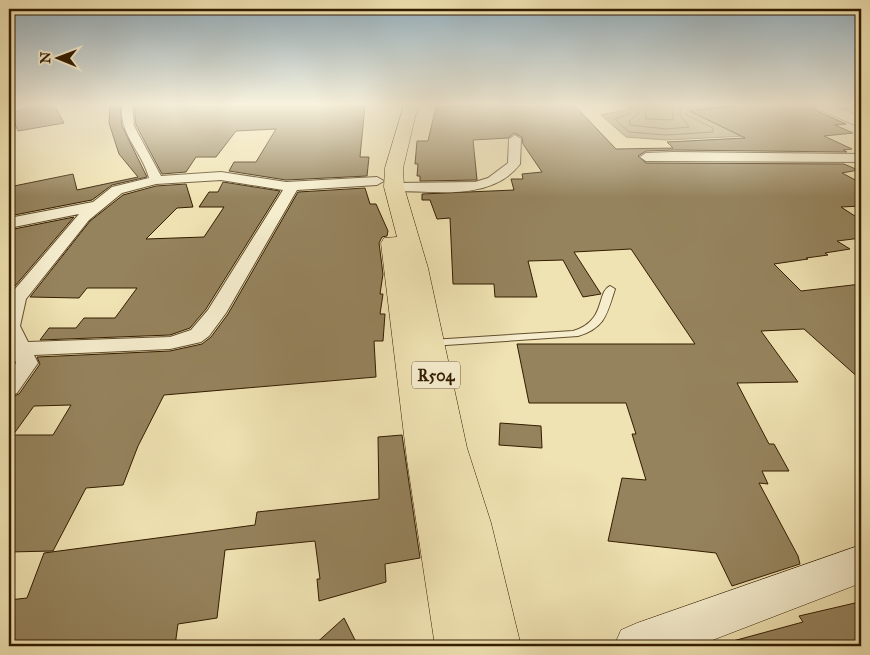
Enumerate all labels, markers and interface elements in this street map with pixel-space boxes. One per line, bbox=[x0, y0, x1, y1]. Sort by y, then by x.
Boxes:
north arrow bbox=[32, 32, 82, 82]
text: N bbox=[37, 52, 54, 64]
road number: R504 bbox=[412, 362, 460, 388]

